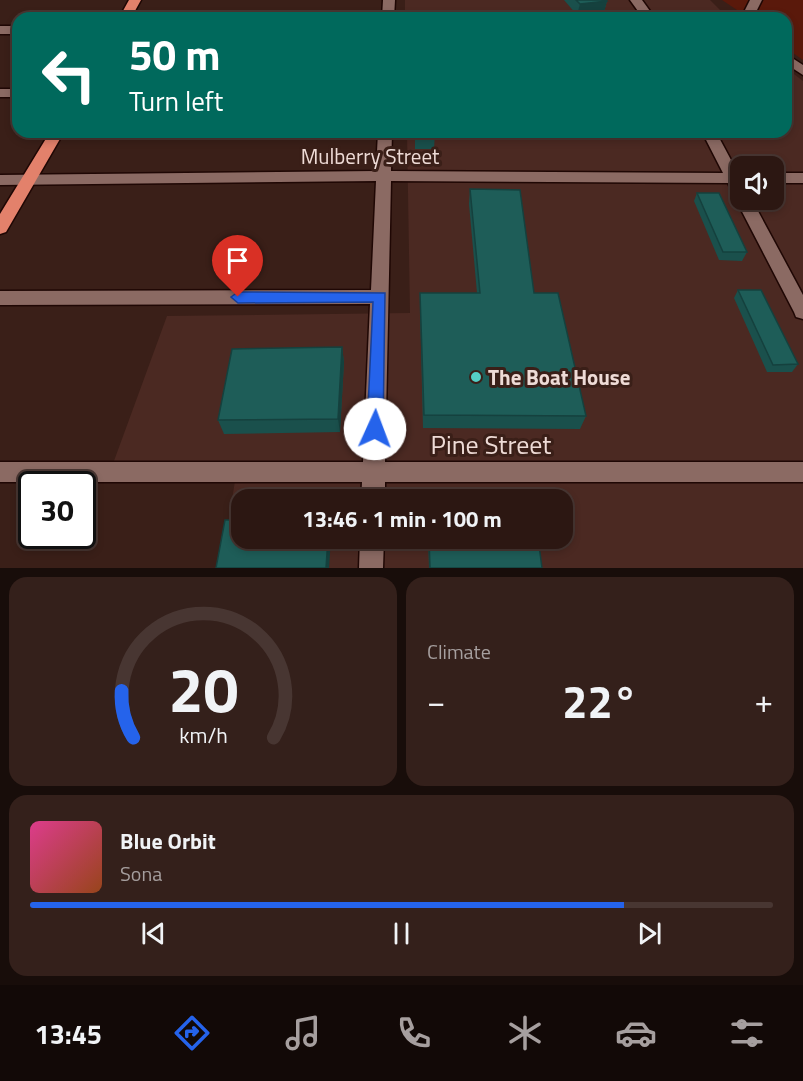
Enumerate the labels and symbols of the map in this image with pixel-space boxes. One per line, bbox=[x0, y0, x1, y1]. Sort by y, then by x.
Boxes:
street label: Mulberry Street bbox=[301, 140, 440, 172]
pin bbox=[212, 235, 263, 297]
place label: The Boat House bbox=[488, 361, 630, 393]
marker: The Boat House bbox=[469, 370, 483, 384]
position arrow bbox=[343, 397, 407, 461]
street label: Pine Street bbox=[431, 425, 551, 464]
speed limit sign: 30 bbox=[18, 471, 96, 549]

